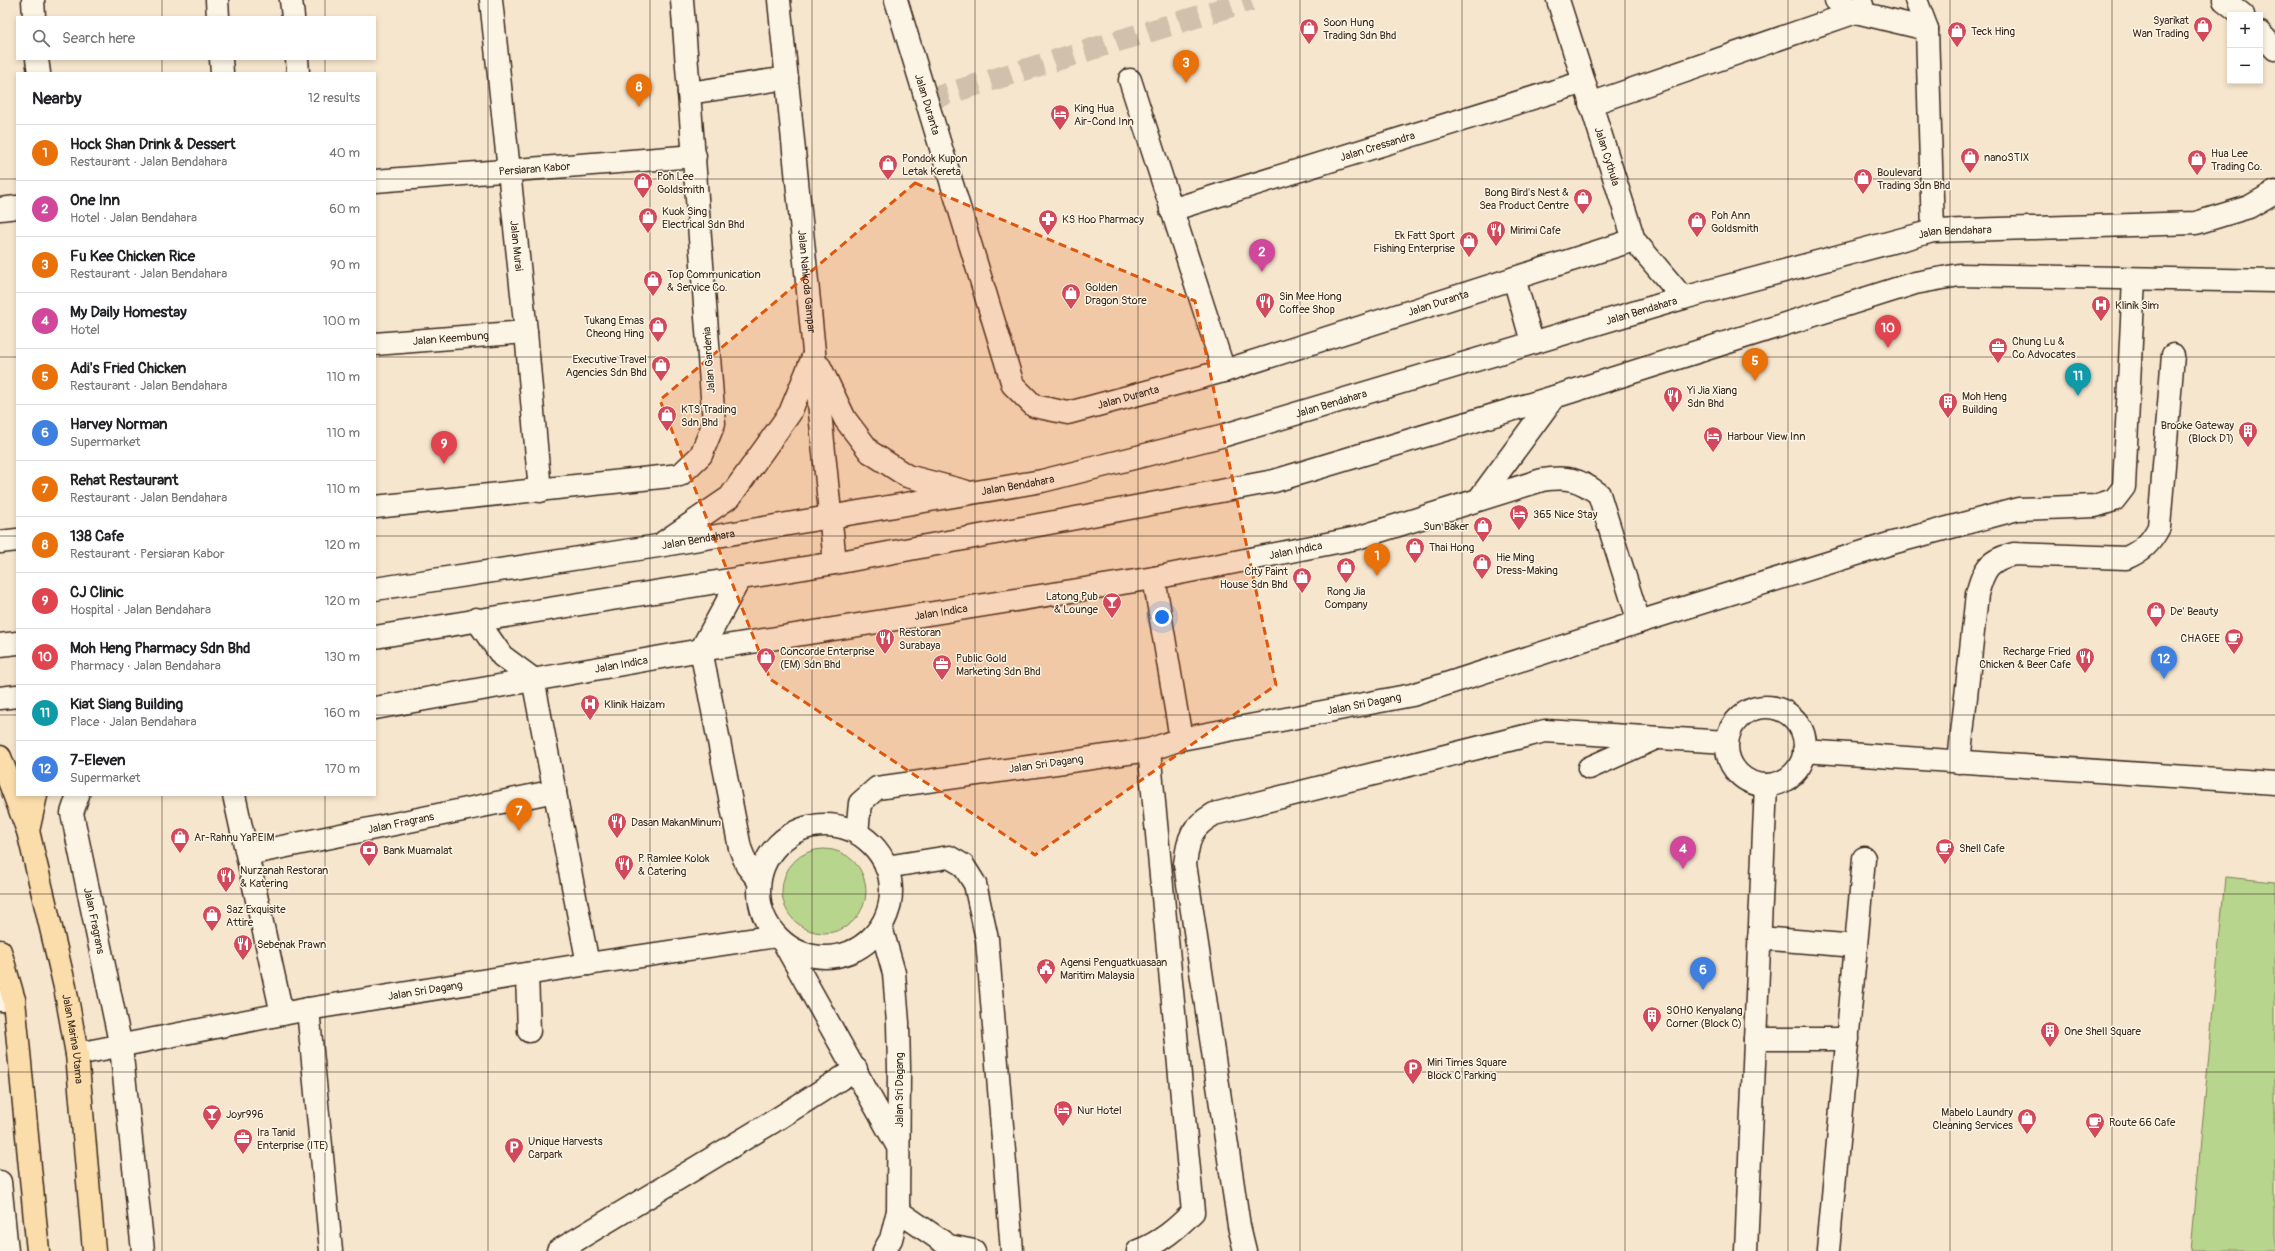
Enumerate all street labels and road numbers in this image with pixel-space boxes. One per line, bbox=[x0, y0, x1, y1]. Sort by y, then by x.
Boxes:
street label: Jalan Duranta bbox=[912, 72, 943, 136]
street label: Jalan Cythula bbox=[1592, 125, 1623, 187]
street label: Jalan Cressandra bbox=[1338, 128, 1416, 164]
street label: Persiaran Kabor bbox=[498, 159, 571, 178]
street label: Jalan Murai bbox=[508, 220, 526, 272]
street label: Jalan Bendahara bbox=[1917, 223, 1992, 241]
street label: Jalan Nahkoda Gampar bbox=[795, 229, 819, 334]
street label: Jalan Duranta bbox=[1406, 287, 1470, 318]
street label: Jalan Bendahara bbox=[1604, 294, 1679, 327]
street label: Jalan Gardenia bbox=[700, 326, 718, 394]
street label: Jalan Keembung bbox=[412, 328, 490, 347]
street label: Jalan Duranta bbox=[1096, 382, 1160, 411]
street label: Jalan Bendahara bbox=[1294, 386, 1368, 420]
street label: Jalan Bendahara bbox=[980, 472, 1056, 498]
street label: Jalan Bendahara bbox=[661, 527, 736, 552]
street label: Jalan Indica bbox=[1268, 539, 1323, 562]
street label: Jalan Indica bbox=[913, 601, 968, 623]
street label: Jalan Indica bbox=[593, 653, 649, 675]
street label: Jalan Sri Dagang bbox=[1326, 690, 1403, 718]
street label: Jalan Sri Dagang bbox=[1008, 752, 1085, 776]
street label: Jalan Fragrans bbox=[367, 809, 435, 836]
street label: Jalan Fragrans bbox=[81, 886, 108, 955]
street label: Jalan Sri Dagang bbox=[387, 978, 464, 1003]
street label: Jalan Marina Utama bbox=[60, 993, 86, 1084]
street label: Jalan Sri Dagang bbox=[893, 1052, 906, 1128]

